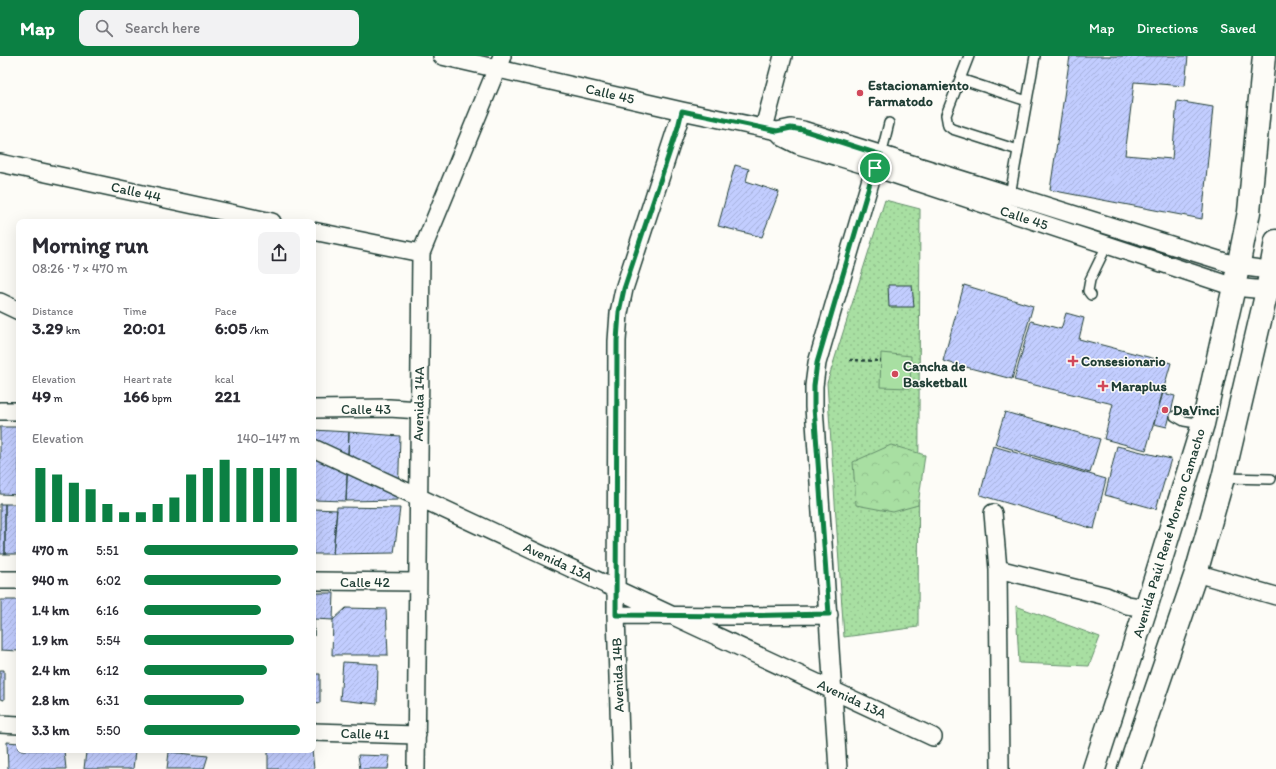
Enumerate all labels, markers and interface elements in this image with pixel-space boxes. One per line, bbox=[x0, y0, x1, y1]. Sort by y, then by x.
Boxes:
search box bbox=[79, 10, 359, 46]
text: Map bbox=[20, 17, 55, 40]
icon: search bbox=[93, 17, 115, 39]
text: Search here bbox=[125, 19, 200, 37]
text: Map bbox=[1089, 20, 1115, 37]
text: Directions bbox=[1137, 20, 1198, 37]
text: Saved bbox=[1220, 20, 1256, 37]
place label: Estacionamiento Farmatodo bbox=[868, 77, 969, 110]
street label: Calle 45 bbox=[584, 80, 636, 108]
marker: Estacionamiento Farmatodo bbox=[855, 88, 865, 98]
pin bbox=[858, 151, 892, 185]
icon: arrive bbox=[864, 157, 886, 179]
street label: Calle 44 bbox=[109, 178, 163, 206]
street label: Calle 45 bbox=[998, 202, 1050, 234]
text: Morning run bbox=[32, 232, 148, 259]
button: share bbox=[258, 232, 300, 274]
text: 08:26 · 7 × 470 m bbox=[32, 261, 128, 276]
text: Distance bbox=[32, 305, 73, 318]
text: Time bbox=[123, 305, 147, 318]
text: Pace bbox=[215, 305, 237, 318]
text: 3.29 bbox=[32, 318, 63, 338]
text: 20:01 bbox=[123, 318, 165, 338]
text: 6:05 bbox=[215, 318, 247, 338]
text: km bbox=[63, 324, 80, 337]
text: /km bbox=[247, 324, 269, 337]
place label: Consesionario bbox=[1081, 353, 1166, 370]
marker: Consesionario bbox=[1068, 356, 1078, 366]
place label: Cancha de Basketball bbox=[903, 358, 968, 391]
street label: Avenida 14A bbox=[410, 366, 428, 442]
marker: Cancha de Basketball bbox=[890, 369, 900, 379]
text: Elevation bbox=[32, 373, 76, 386]
text: Heart rate bbox=[123, 373, 172, 386]
text: kcal bbox=[215, 373, 234, 386]
place label: Maraplus bbox=[1111, 378, 1167, 395]
marker: Maraplus bbox=[1098, 381, 1108, 391]
text: 49 bbox=[32, 386, 51, 406]
text: 166 bbox=[123, 386, 149, 406]
text: 221 bbox=[215, 386, 240, 406]
text: m bbox=[51, 392, 63, 405]
text: bpm bbox=[149, 392, 172, 405]
street label: Calle 43 bbox=[341, 401, 391, 418]
place label: DaVinci bbox=[1173, 402, 1219, 419]
marker: DaVinci bbox=[1160, 405, 1170, 415]
street label: Avenida Paúl René Moreno Camacho bbox=[1129, 426, 1209, 640]
text: Elevation bbox=[32, 431, 84, 446]
text: 140–147 m bbox=[237, 431, 300, 446]
street label: Avenida 13A bbox=[521, 539, 595, 585]
text: 470 m bbox=[32, 543, 68, 558]
text: 5:51 bbox=[96, 543, 119, 558]
text: 940 m bbox=[32, 573, 68, 588]
text: 6:02 bbox=[96, 573, 121, 588]
street label: Calle 42 bbox=[340, 574, 391, 591]
text: 1.4 km bbox=[32, 603, 69, 618]
text: 6:16 bbox=[96, 603, 119, 618]
text: 1.9 km bbox=[32, 633, 68, 648]
text: 5:54 bbox=[96, 633, 121, 648]
street label: Avenida 14B bbox=[608, 637, 628, 713]
text: 2.4 km bbox=[32, 663, 70, 678]
text: 6:12 bbox=[96, 663, 119, 678]
street label: Avenida 13A bbox=[815, 676, 889, 722]
text: 2.8 km bbox=[32, 693, 69, 708]
text: 6:31 bbox=[96, 693, 119, 708]
text: 3.3 km bbox=[32, 723, 69, 738]
text: 5:50 bbox=[96, 723, 121, 738]
street label: Calle 41 bbox=[340, 725, 390, 743]

